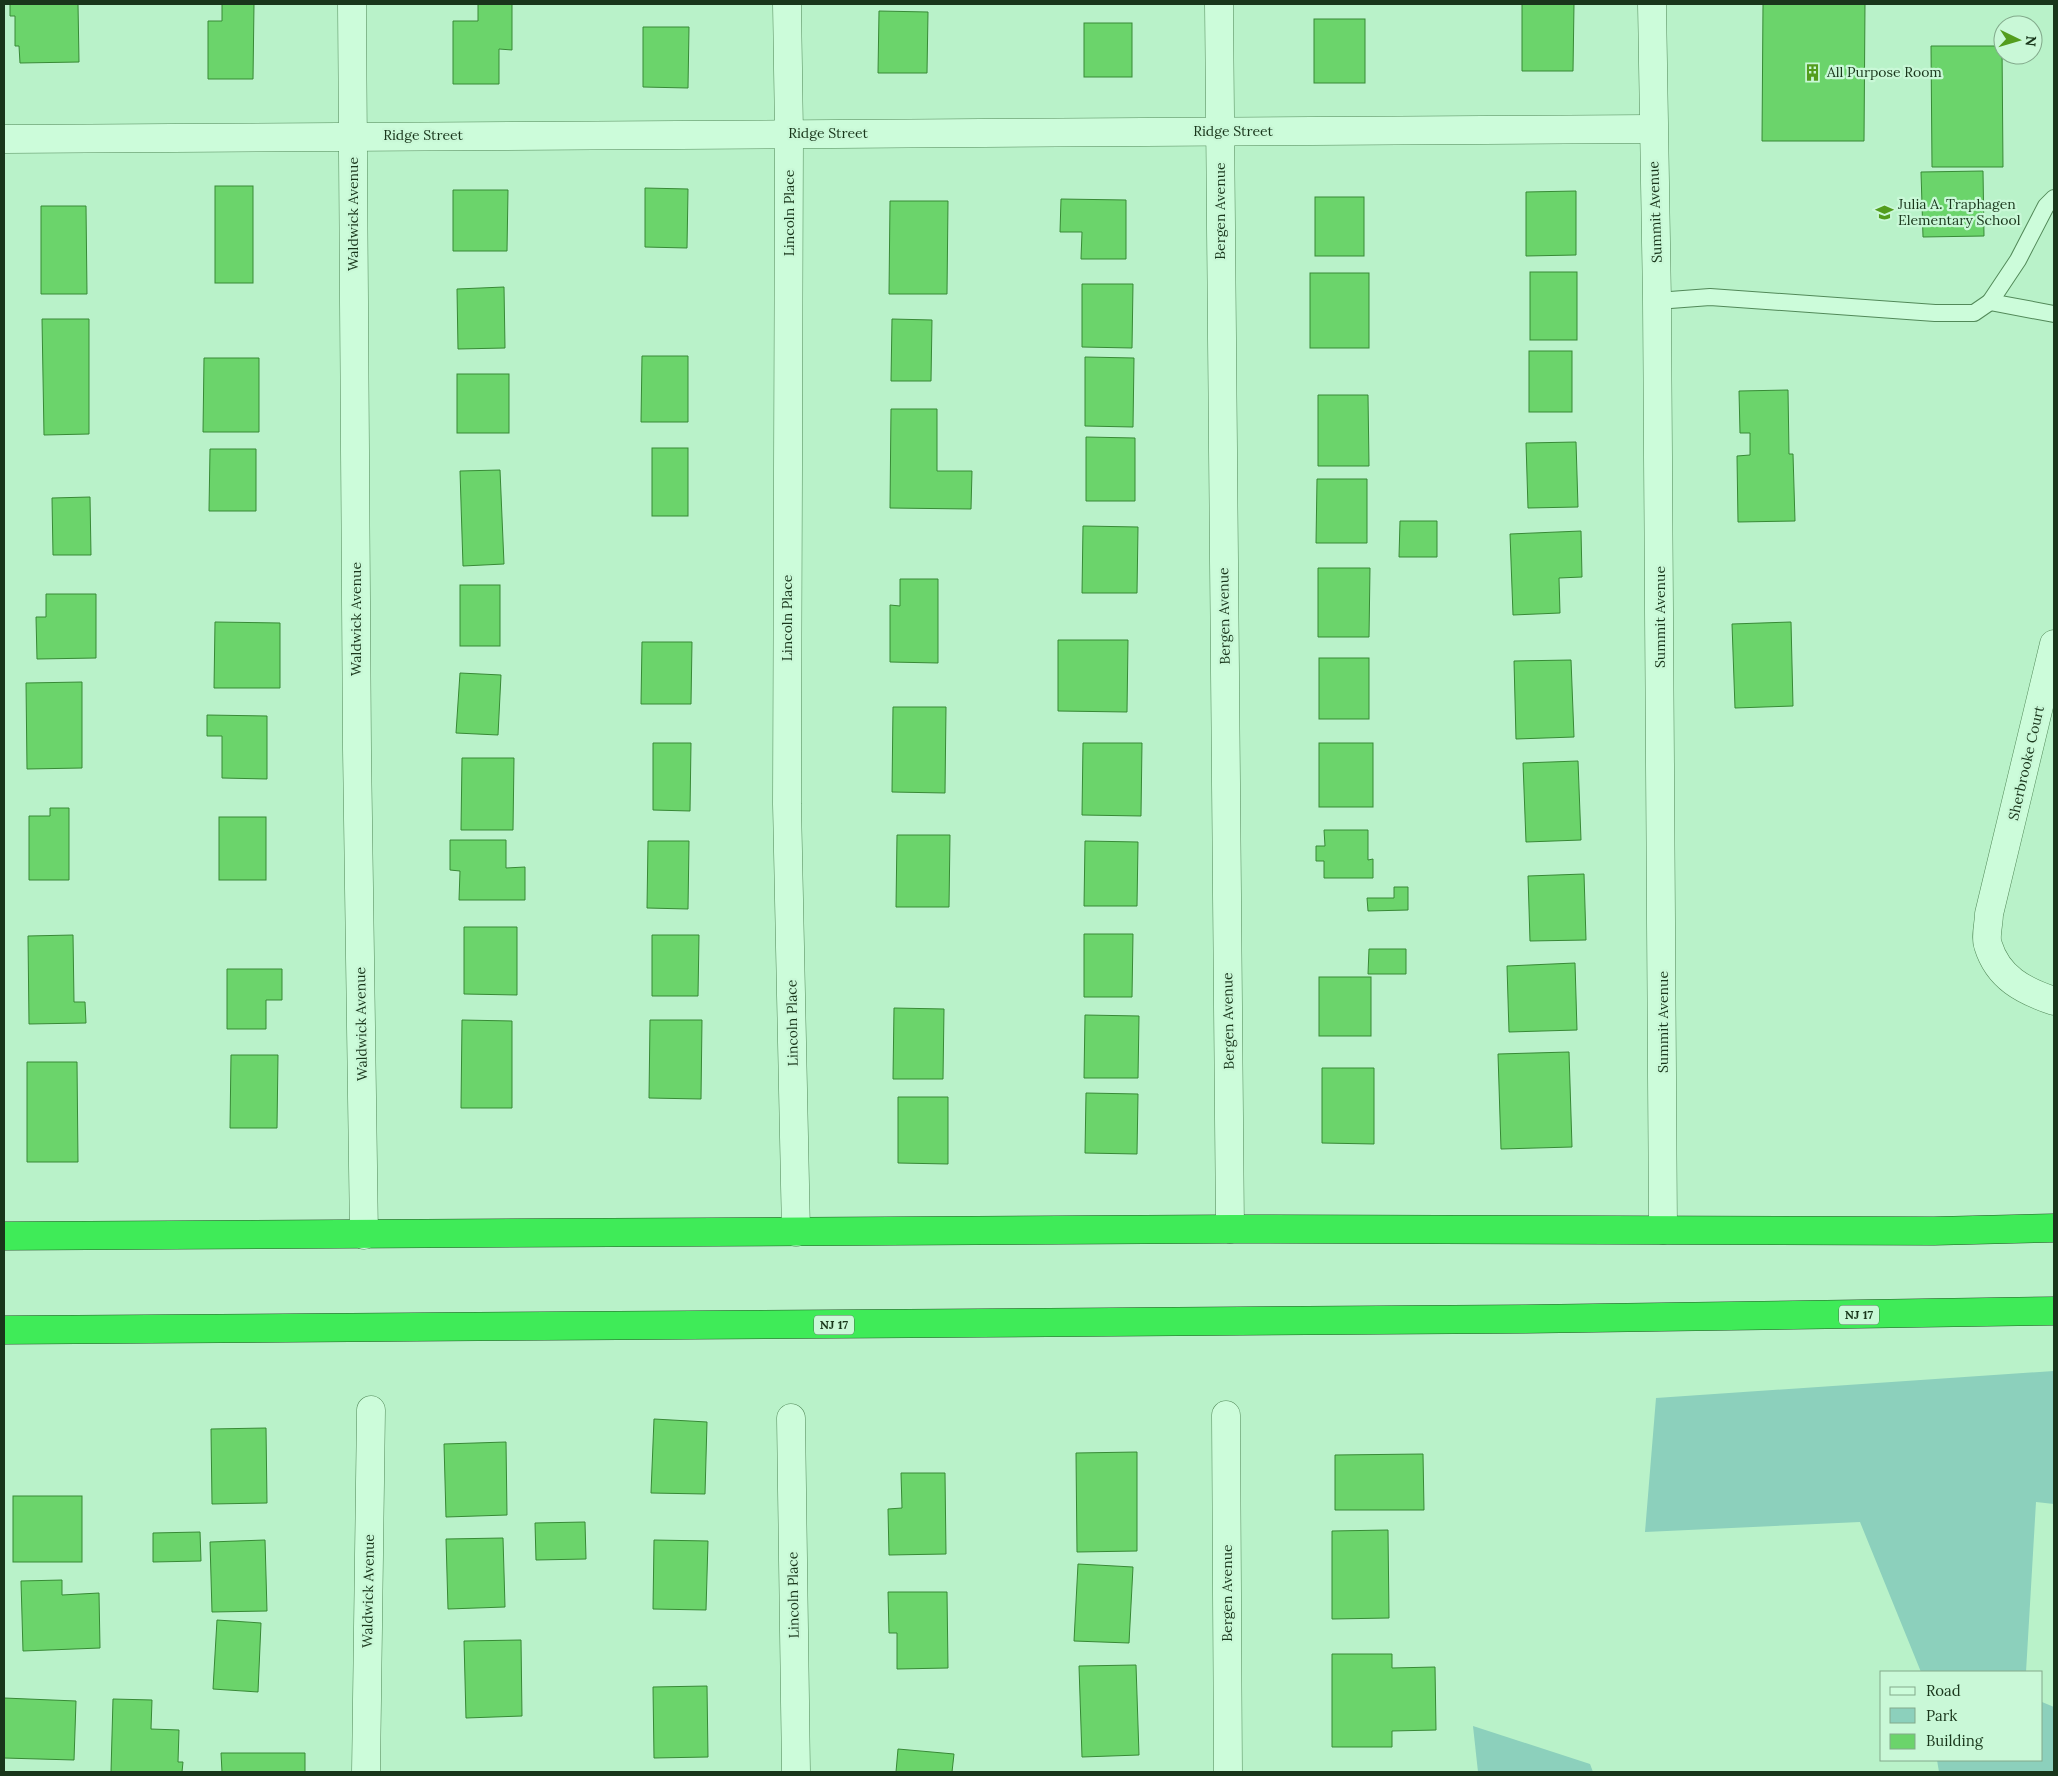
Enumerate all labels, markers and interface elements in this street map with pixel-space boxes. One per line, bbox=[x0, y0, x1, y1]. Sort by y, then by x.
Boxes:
north arrow bbox=[1993, 15, 2043, 65]
text: N bbox=[2021, 35, 2040, 47]
building icon: All Purpose Room bbox=[1803, 62, 1823, 82]
place label: All Purpose Room bbox=[1826, 63, 1942, 81]
street label: Ridge Street bbox=[1193, 122, 1273, 140]
street label: Ridge Street bbox=[788, 124, 868, 142]
street label: Ridge Street bbox=[383, 126, 463, 144]
street label: Waldwick Avenue bbox=[344, 157, 362, 271]
street label: Summit Avenue bbox=[1644, 160, 1666, 263]
street label: Bergen Avenue bbox=[1211, 162, 1229, 260]
street label: Lincoln Place bbox=[780, 169, 798, 256]
place label: Julia A. Traphagen Elementary School bbox=[1897, 195, 2021, 229]
school or university icon: Julia A. Traphagen Elementary School bbox=[1874, 202, 1894, 222]
street label: Waldwick Avenue bbox=[347, 562, 365, 676]
street label: Summit Avenue bbox=[1651, 566, 1669, 668]
street label: Bergen Avenue bbox=[1214, 567, 1234, 665]
street label: Lincoln Place bbox=[778, 574, 796, 661]
street label: Sherbrooke Court bbox=[2004, 703, 2048, 822]
street label: Waldwick Avenue bbox=[351, 966, 371, 1081]
street label: Summit Avenue bbox=[1654, 971, 1672, 1073]
street label: Bergen Avenue bbox=[1218, 972, 1238, 1070]
street label: Lincoln Place bbox=[782, 979, 802, 1066]
road number: NJ 17 bbox=[1839, 1306, 1879, 1324]
road number: NJ 17 bbox=[814, 1316, 854, 1334]
street label: Waldwick Avenue bbox=[358, 1533, 378, 1648]
street label: Bergen Avenue bbox=[1218, 1544, 1236, 1642]
street label: Lincoln Place bbox=[783, 1551, 803, 1638]
legend bbox=[1880, 1671, 2043, 1761]
text: Road bbox=[1926, 1681, 1961, 1700]
text: Park bbox=[1926, 1706, 1957, 1725]
text: Building bbox=[1926, 1731, 1984, 1750]

